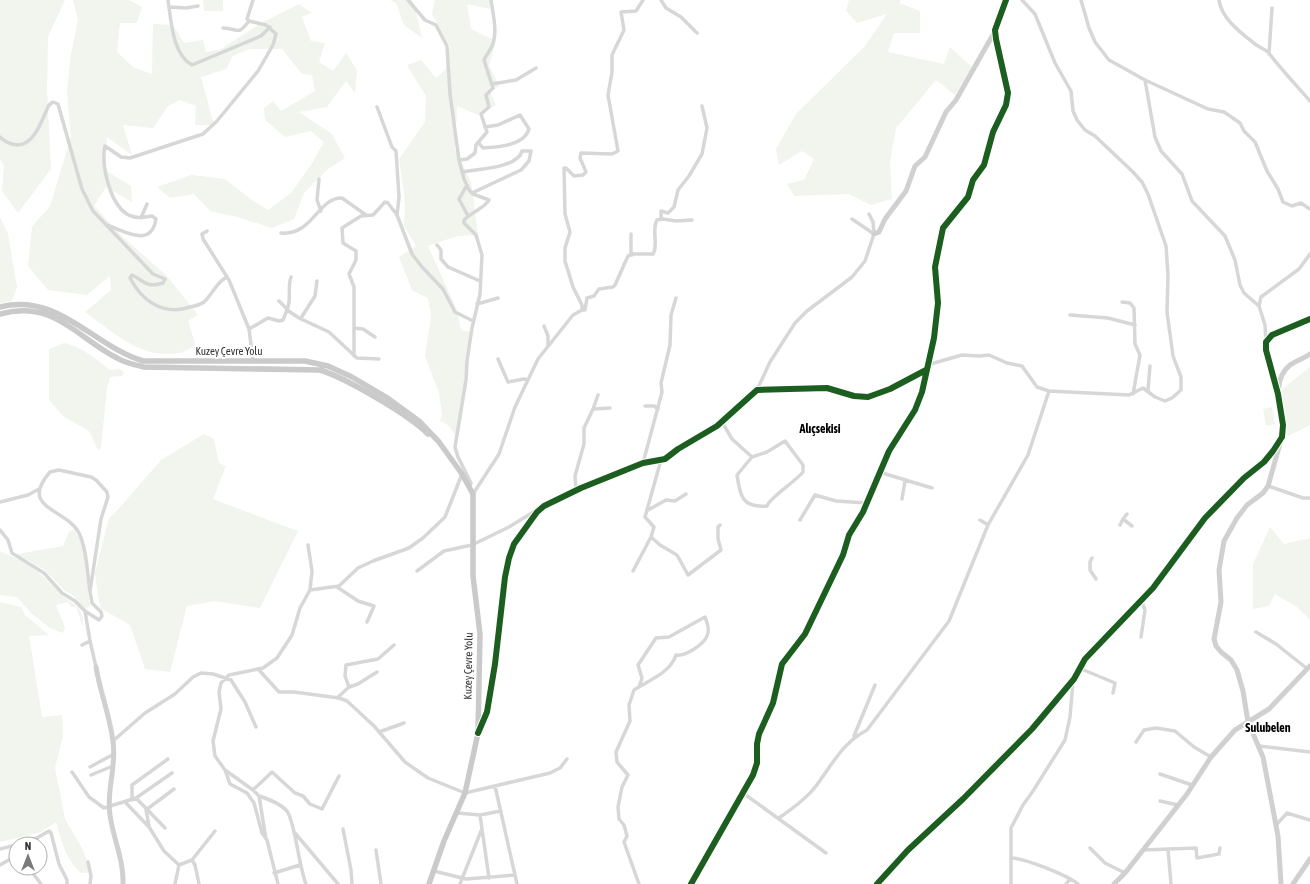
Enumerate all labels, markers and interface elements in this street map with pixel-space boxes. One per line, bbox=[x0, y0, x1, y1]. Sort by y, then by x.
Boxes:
street label: Kuzey Çevre Yolu bbox=[195, 345, 263, 357]
district label: Alıçsekisi bbox=[799, 422, 841, 436]
street label: Kuzey Çevre Yolu bbox=[461, 632, 475, 700]
district label: Sulubelen bbox=[1245, 721, 1291, 735]
north arrow bbox=[8, 836, 48, 876]
text: N bbox=[25, 840, 31, 852]

